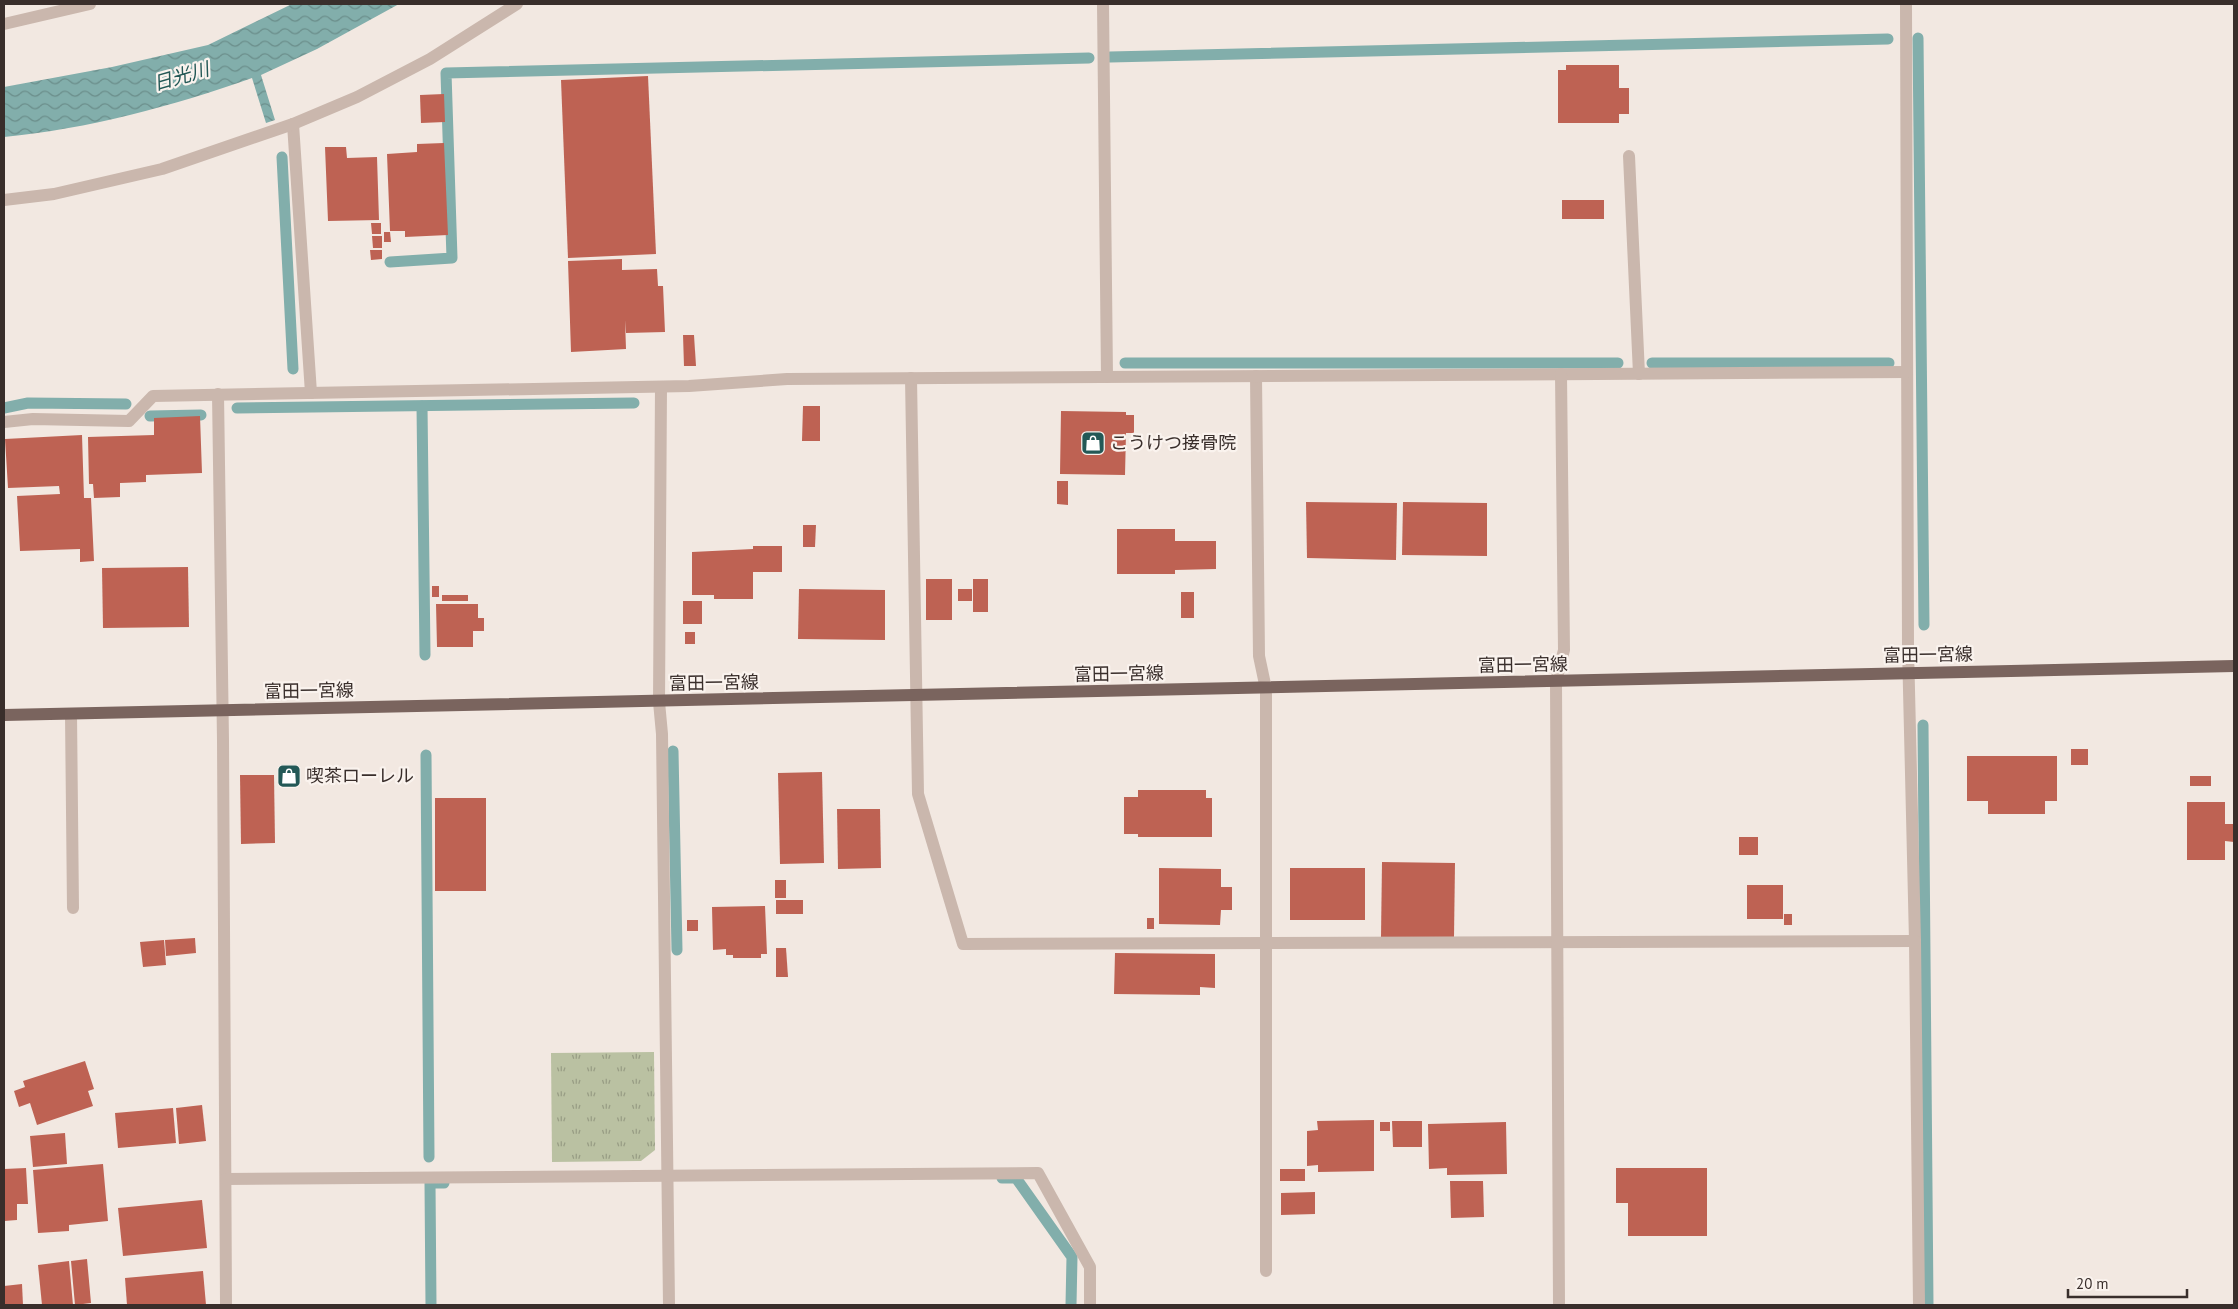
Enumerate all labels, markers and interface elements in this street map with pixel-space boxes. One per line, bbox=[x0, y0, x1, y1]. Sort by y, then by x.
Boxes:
water label: 日光川 bbox=[150, 56, 214, 95]
shop icon: こうけつ接骨院 bbox=[1080, 430, 1106, 456]
place label: こうけつ接骨院 bbox=[1110, 431, 1236, 454]
street label: 富田一宮線 bbox=[1883, 642, 1973, 667]
street label: 富田一宮線 bbox=[1478, 652, 1568, 677]
street label: 富田一宮線 bbox=[1074, 661, 1164, 686]
street label: 富田一宮線 bbox=[669, 670, 759, 695]
street label: 富田一宮線 bbox=[264, 678, 354, 703]
shop icon: 喫茶ローレル bbox=[276, 763, 302, 789]
place label: 喫茶ローレル bbox=[306, 764, 414, 787]
scale bar bbox=[2068, 1266, 2187, 1298]
text: 20 m bbox=[2076, 1274, 2109, 1293]

